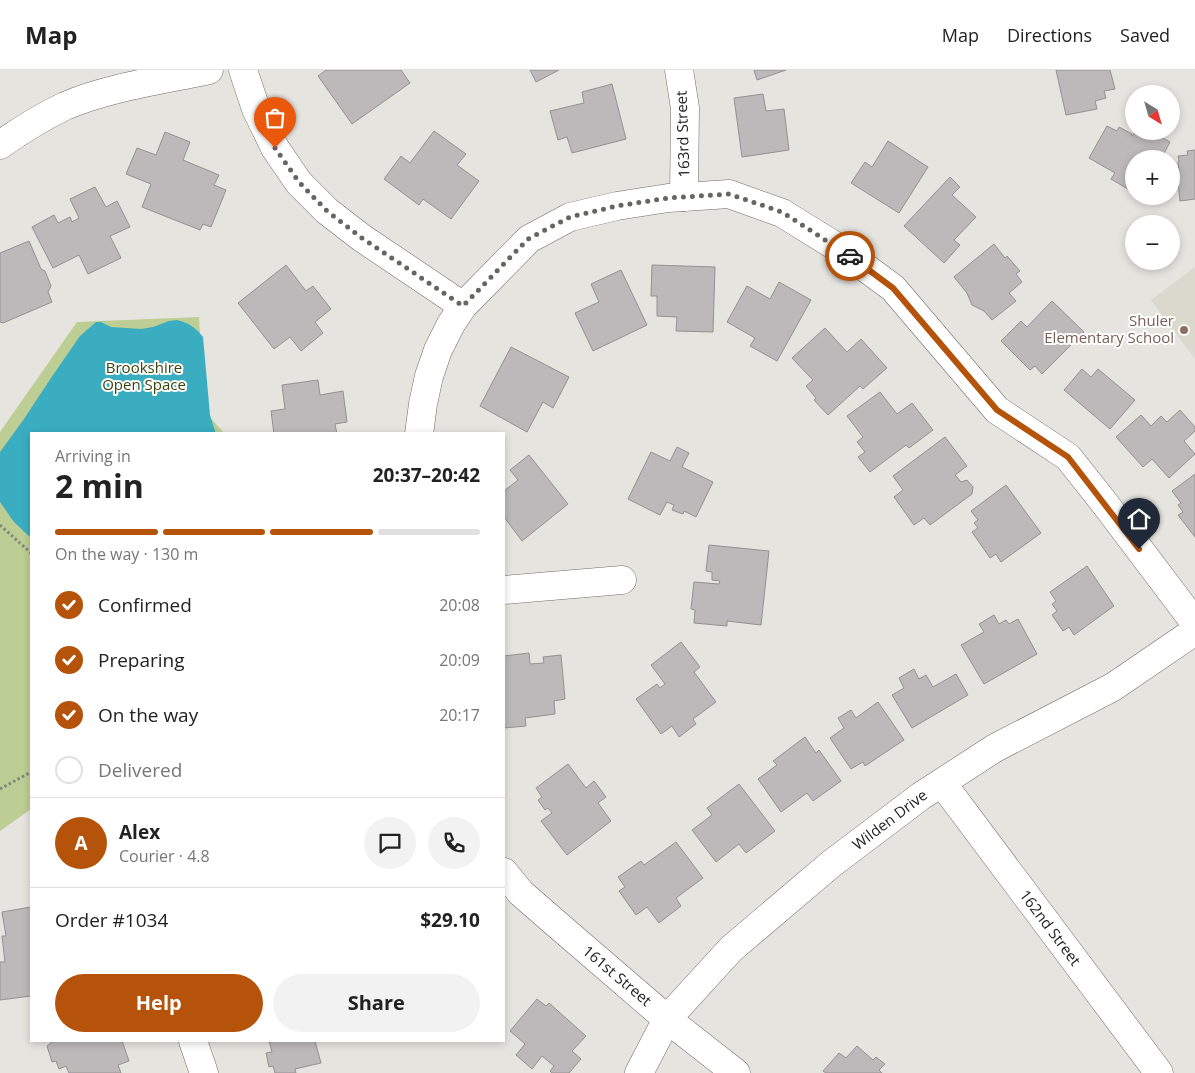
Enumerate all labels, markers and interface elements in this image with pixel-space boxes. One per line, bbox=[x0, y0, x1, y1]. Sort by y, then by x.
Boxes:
text: Map bbox=[25, 18, 77, 51]
text: Map bbox=[942, 23, 979, 47]
text: Directions bbox=[1007, 23, 1092, 47]
text: Saved bbox=[1120, 23, 1170, 47]
north arrow bbox=[1125, 85, 1180, 140]
map controls bbox=[1125, 85, 1180, 270]
street label: 163rd Street bbox=[670, 90, 694, 178]
pin bbox=[254, 97, 296, 148]
icon: bag bbox=[261, 104, 289, 132]
button: + bbox=[1125, 150, 1180, 205]
button: − bbox=[1125, 215, 1180, 270]
courier bbox=[825, 231, 875, 281]
icon: car bbox=[836, 242, 864, 270]
place label: Shuler Elementary School bbox=[1044, 310, 1174, 347]
marker: Shuler Elementary School bbox=[1178, 324, 1190, 336]
park label: Brookshire Open Space bbox=[102, 357, 186, 394]
text: Arriving in bbox=[55, 445, 131, 467]
text: 20:37–20:42 bbox=[373, 462, 480, 488]
text: 2 min bbox=[55, 464, 144, 507]
pin bbox=[1118, 498, 1160, 549]
icon: home bbox=[1125, 505, 1153, 533]
text: On the way · 130 m bbox=[55, 543, 198, 565]
icon: check bbox=[55, 591, 83, 619]
text: Confirmed bbox=[98, 592, 192, 618]
text: 20:08 bbox=[439, 594, 480, 616]
icon: check bbox=[55, 646, 83, 674]
text: Preparing bbox=[98, 647, 185, 673]
text: 20:09 bbox=[439, 649, 480, 671]
icon: check bbox=[55, 701, 83, 729]
text: On the way bbox=[98, 702, 198, 728]
text: 20:17 bbox=[439, 704, 480, 726]
text: Delivered bbox=[98, 757, 182, 783]
street label: Wilden Drive bbox=[848, 784, 931, 854]
button: chat bbox=[364, 817, 416, 869]
button: phone bbox=[428, 817, 480, 869]
text: Alex bbox=[119, 819, 160, 845]
text: A bbox=[74, 830, 88, 856]
text: Courier · 4.8 bbox=[119, 845, 210, 867]
street label: 162nd Street bbox=[1016, 885, 1086, 969]
text: Order #1034 bbox=[55, 907, 168, 933]
text: $29.10 bbox=[420, 907, 480, 933]
street label: 161st Street bbox=[579, 941, 656, 1010]
button: Help bbox=[55, 974, 263, 1032]
button: Share bbox=[273, 974, 480, 1032]

